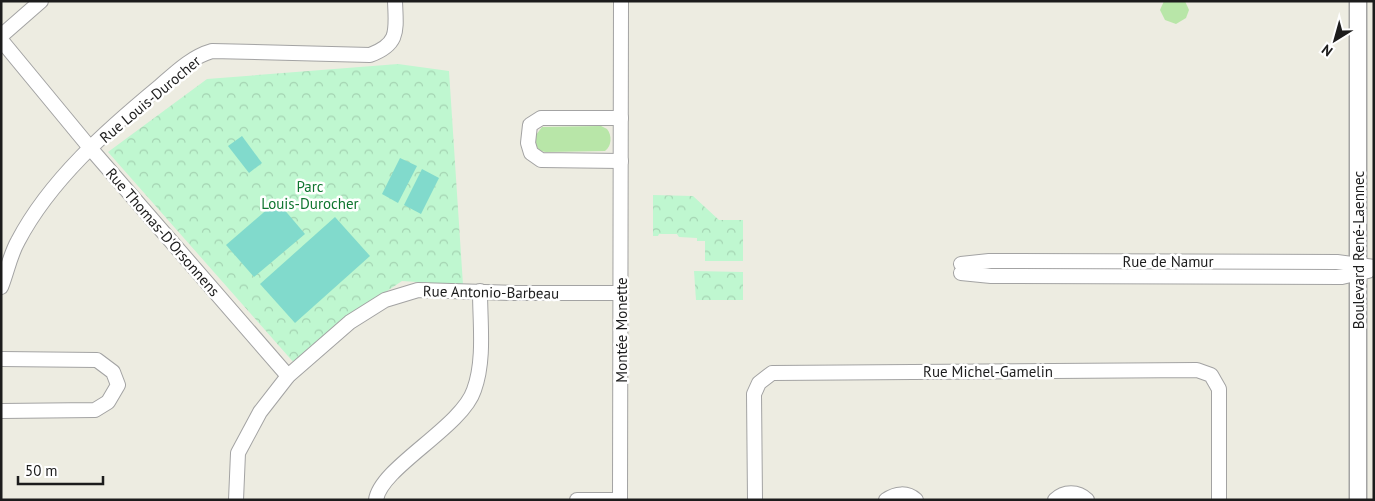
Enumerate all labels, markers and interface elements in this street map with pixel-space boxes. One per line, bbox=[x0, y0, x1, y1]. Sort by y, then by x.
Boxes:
north arrow bbox=[1310, 15, 1360, 65]
text: N bbox=[1318, 40, 1336, 60]
street label: Rue Louis-Durocher bbox=[96, 51, 204, 147]
street label: Rue Thomas-D'Orsonnens bbox=[102, 164, 224, 300]
street label: Boulevard René-Laennec bbox=[1349, 170, 1368, 329]
park label: Parc Louis-Durocher bbox=[261, 177, 359, 213]
street label: Rue de Namur bbox=[1122, 252, 1214, 271]
street label: Montée Monette bbox=[612, 277, 631, 383]
street label: Rue Antonio-Barbeau bbox=[423, 281, 559, 303]
street label: Rue Michel-Gamelin bbox=[923, 362, 1053, 381]
scale bar bbox=[18, 454, 102, 486]
text: 50 m bbox=[25, 461, 58, 480]

